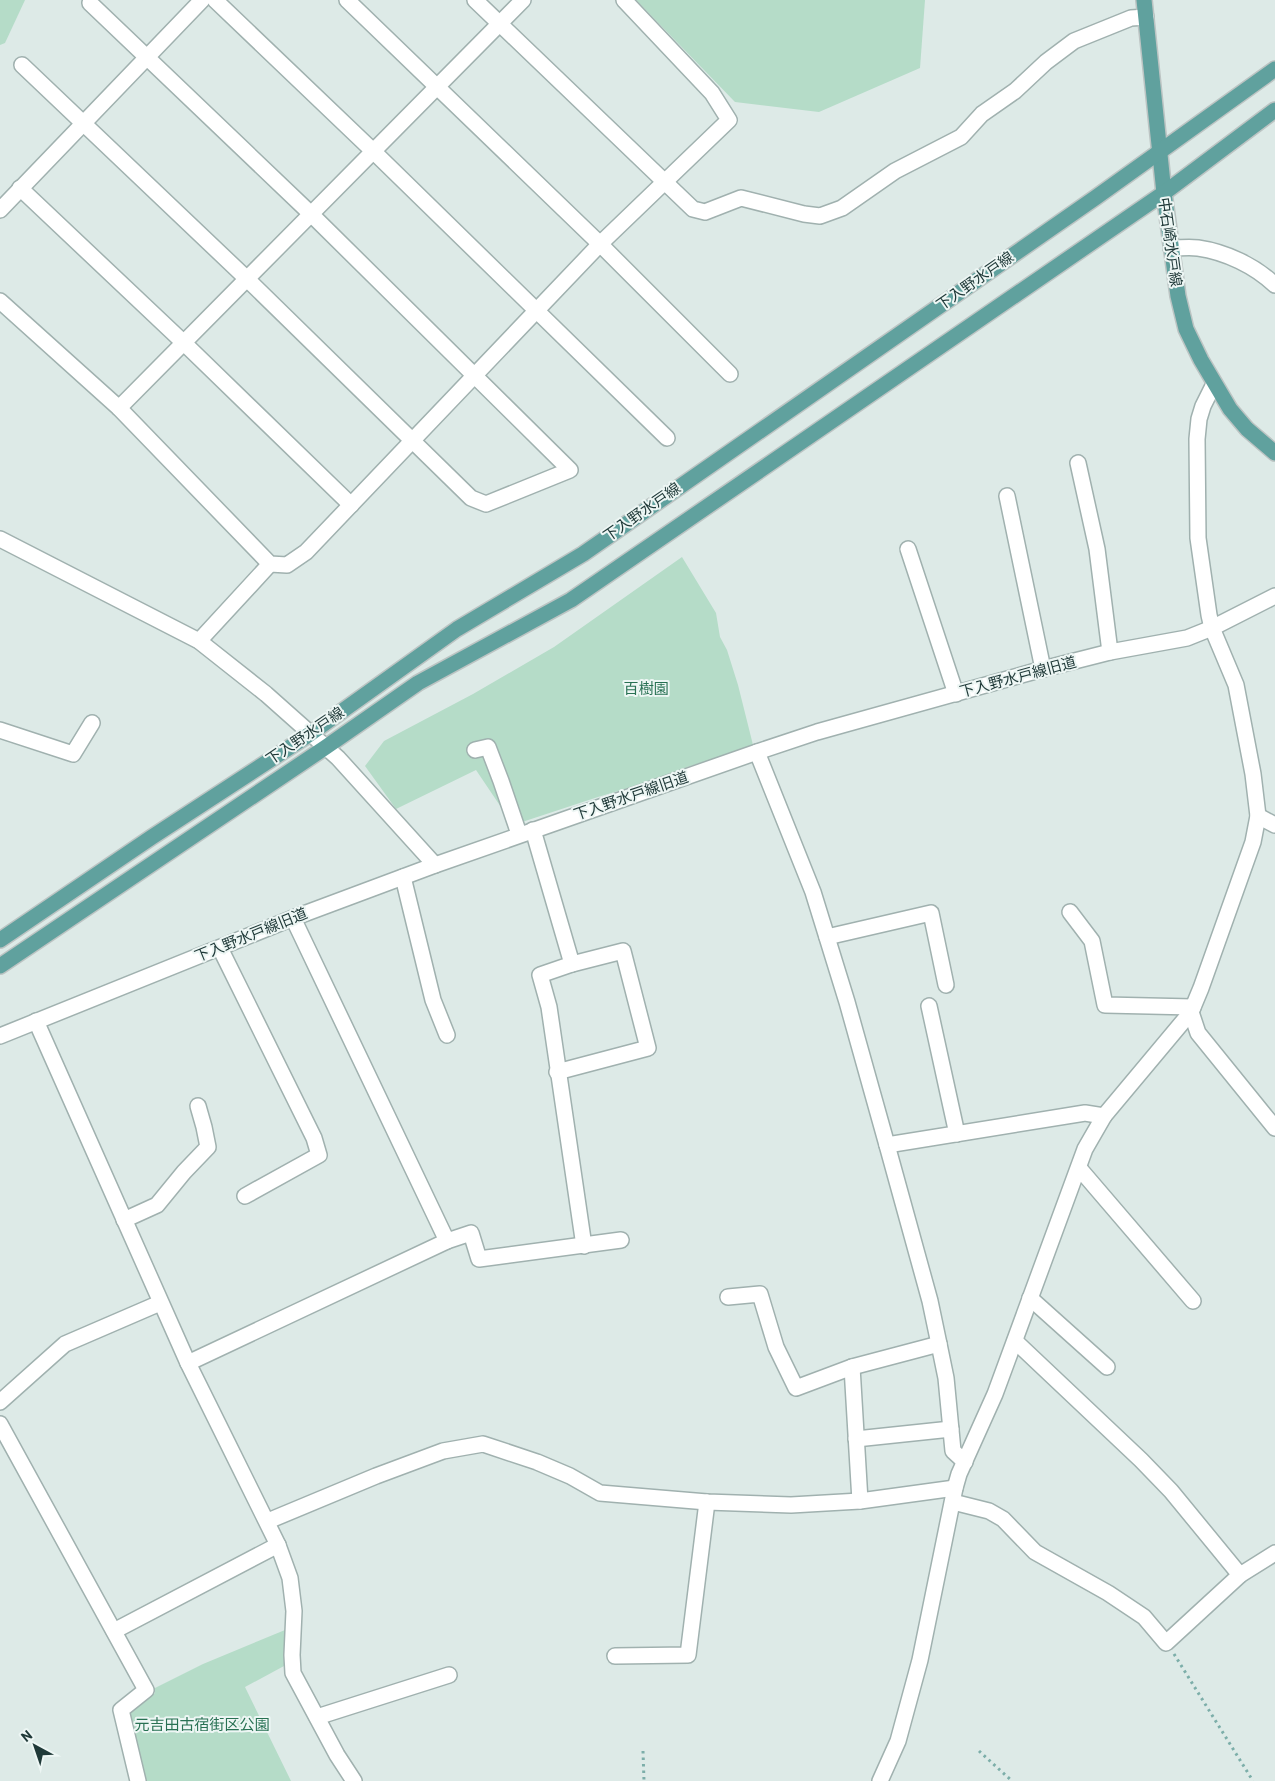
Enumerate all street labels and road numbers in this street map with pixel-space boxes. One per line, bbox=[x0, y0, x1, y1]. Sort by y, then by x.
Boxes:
street label: 中石崎水戸線 bbox=[1156, 196, 1186, 288]
street label: 下入野水戸線 bbox=[932, 247, 1016, 313]
street label: 下入野水戸線 bbox=[599, 478, 683, 544]
street label: 下入野水戸線旧道 bbox=[957, 652, 1078, 700]
street label: 下入野水戸線 bbox=[262, 703, 347, 768]
street label: 下入野水戸線旧道 bbox=[571, 767, 690, 823]
street label: 下入野水戸線旧道 bbox=[192, 903, 310, 965]

